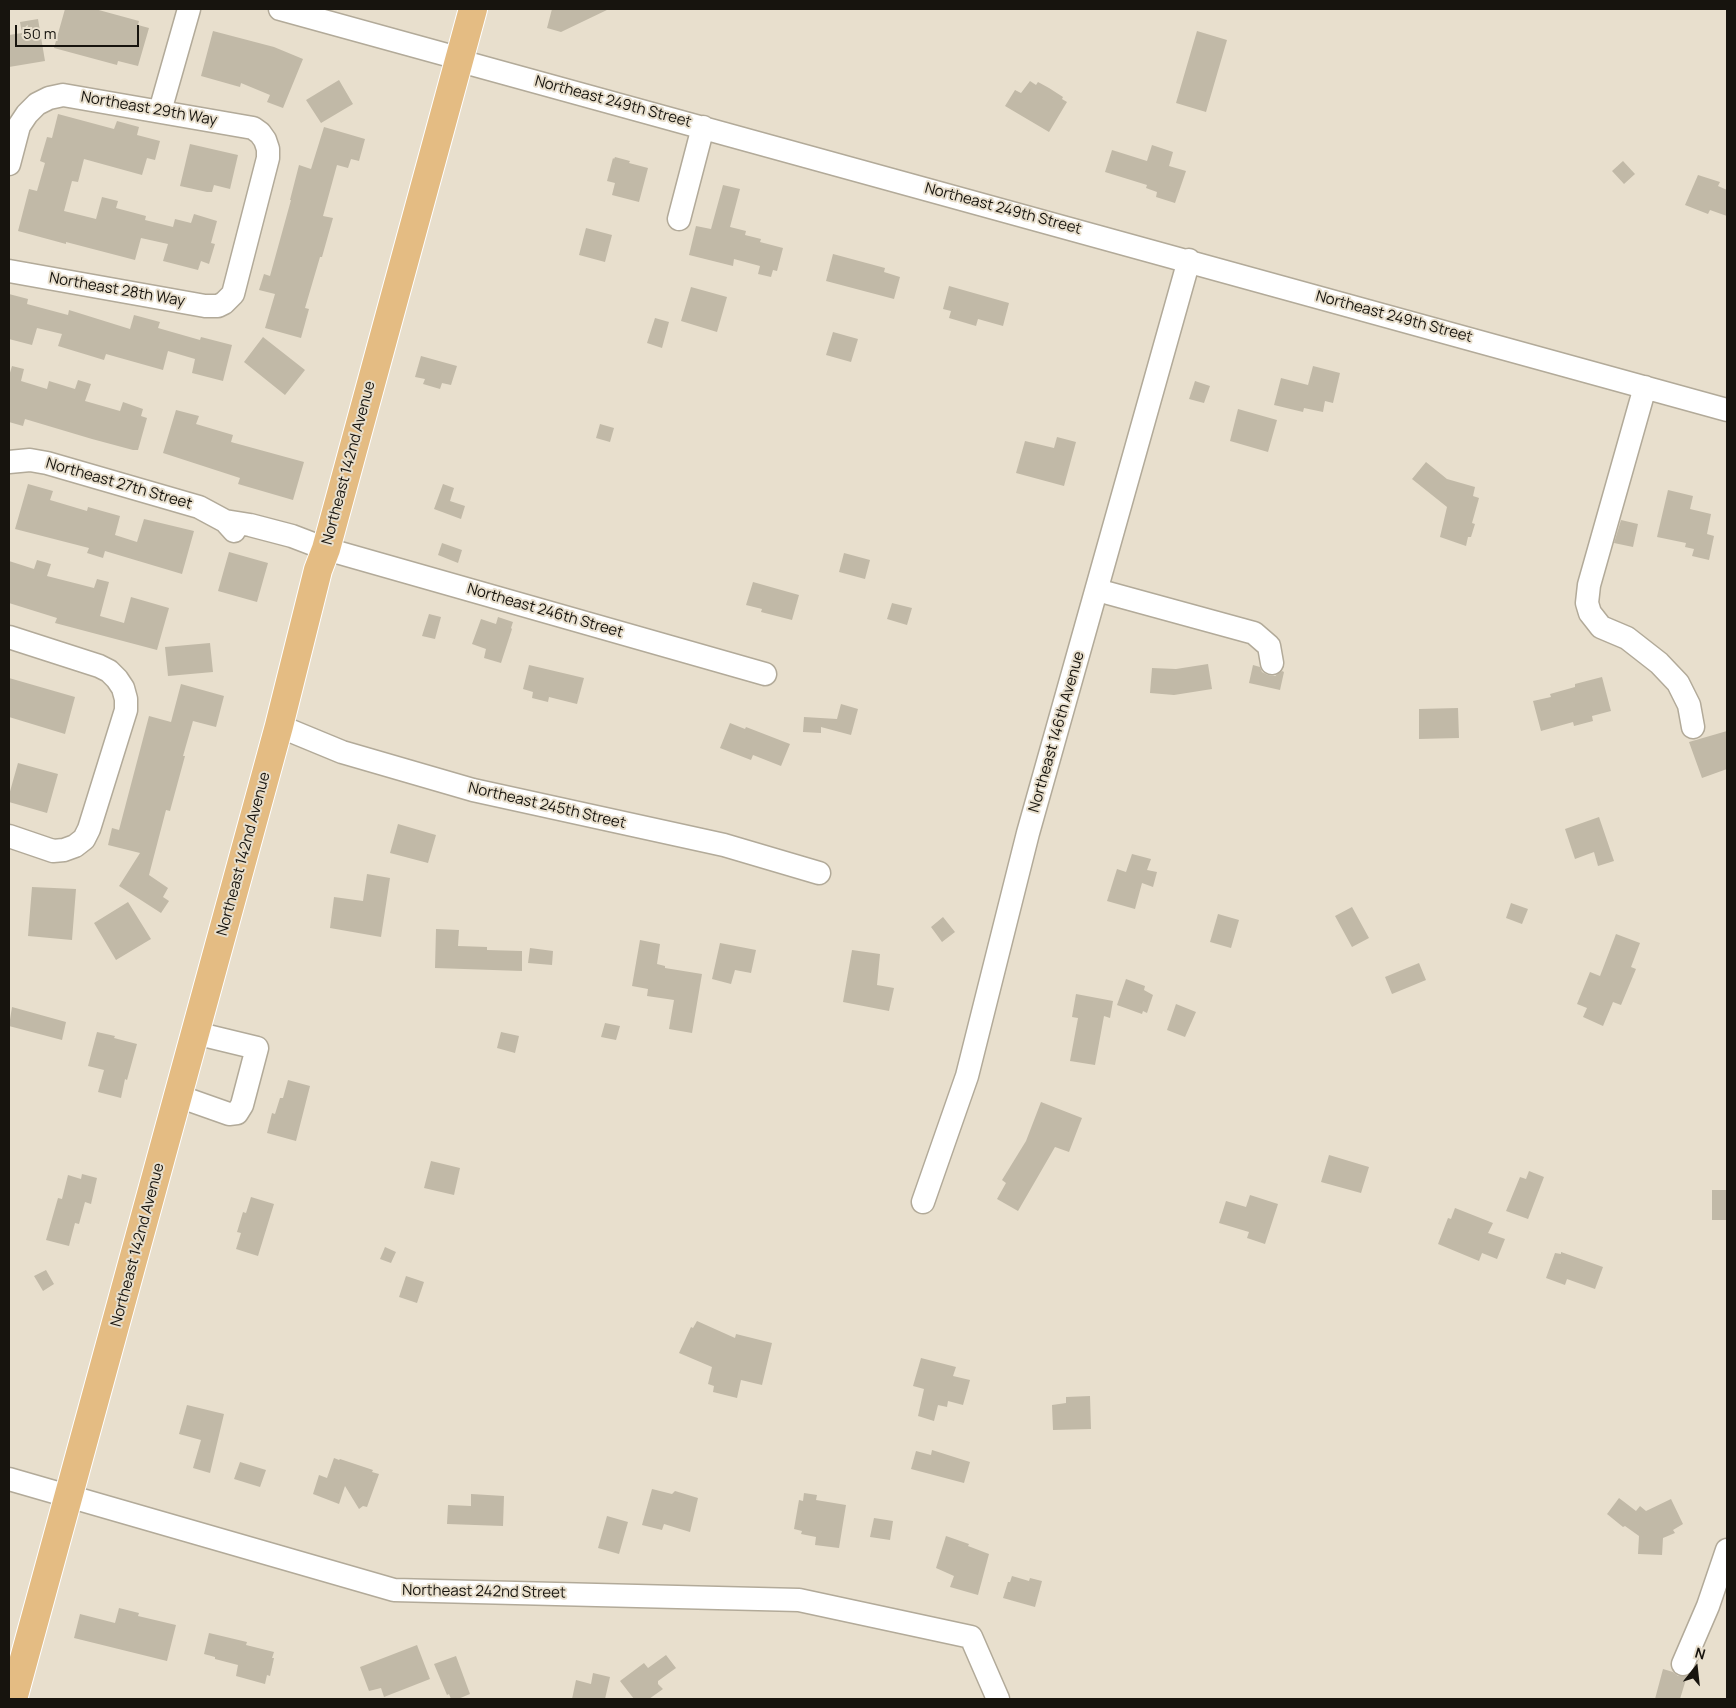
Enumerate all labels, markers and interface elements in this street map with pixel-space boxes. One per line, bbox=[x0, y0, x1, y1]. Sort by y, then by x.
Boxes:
scale bar bbox=[18, 15, 141, 47]
text: 50 m bbox=[23, 23, 57, 44]
street label: Northeast 249th Street bbox=[533, 72, 693, 132]
street label: Northeast 29th Way bbox=[79, 88, 219, 130]
street label: Northeast 249th Street bbox=[923, 179, 1083, 239]
street label: Northeast 28th Way bbox=[48, 269, 186, 311]
street label: Northeast 249th Street bbox=[1314, 287, 1474, 347]
street label: Northeast 142nd Avenue bbox=[318, 379, 380, 547]
street label: Northeast 27th Street bbox=[44, 454, 194, 514]
street label: Northeast 246th Street bbox=[465, 580, 625, 642]
street label: Northeast 146th Avenue bbox=[1025, 649, 1089, 815]
street label: Northeast 142nd Avenue bbox=[213, 770, 275, 938]
street label: Northeast 245th Street bbox=[467, 779, 627, 833]
street label: Northeast 142nd Avenue bbox=[107, 1161, 169, 1329]
street label: Northeast 242nd Street bbox=[402, 1582, 566, 1602]
north arrow bbox=[1671, 1643, 1721, 1693]
text: N bbox=[1693, 1643, 1708, 1664]

